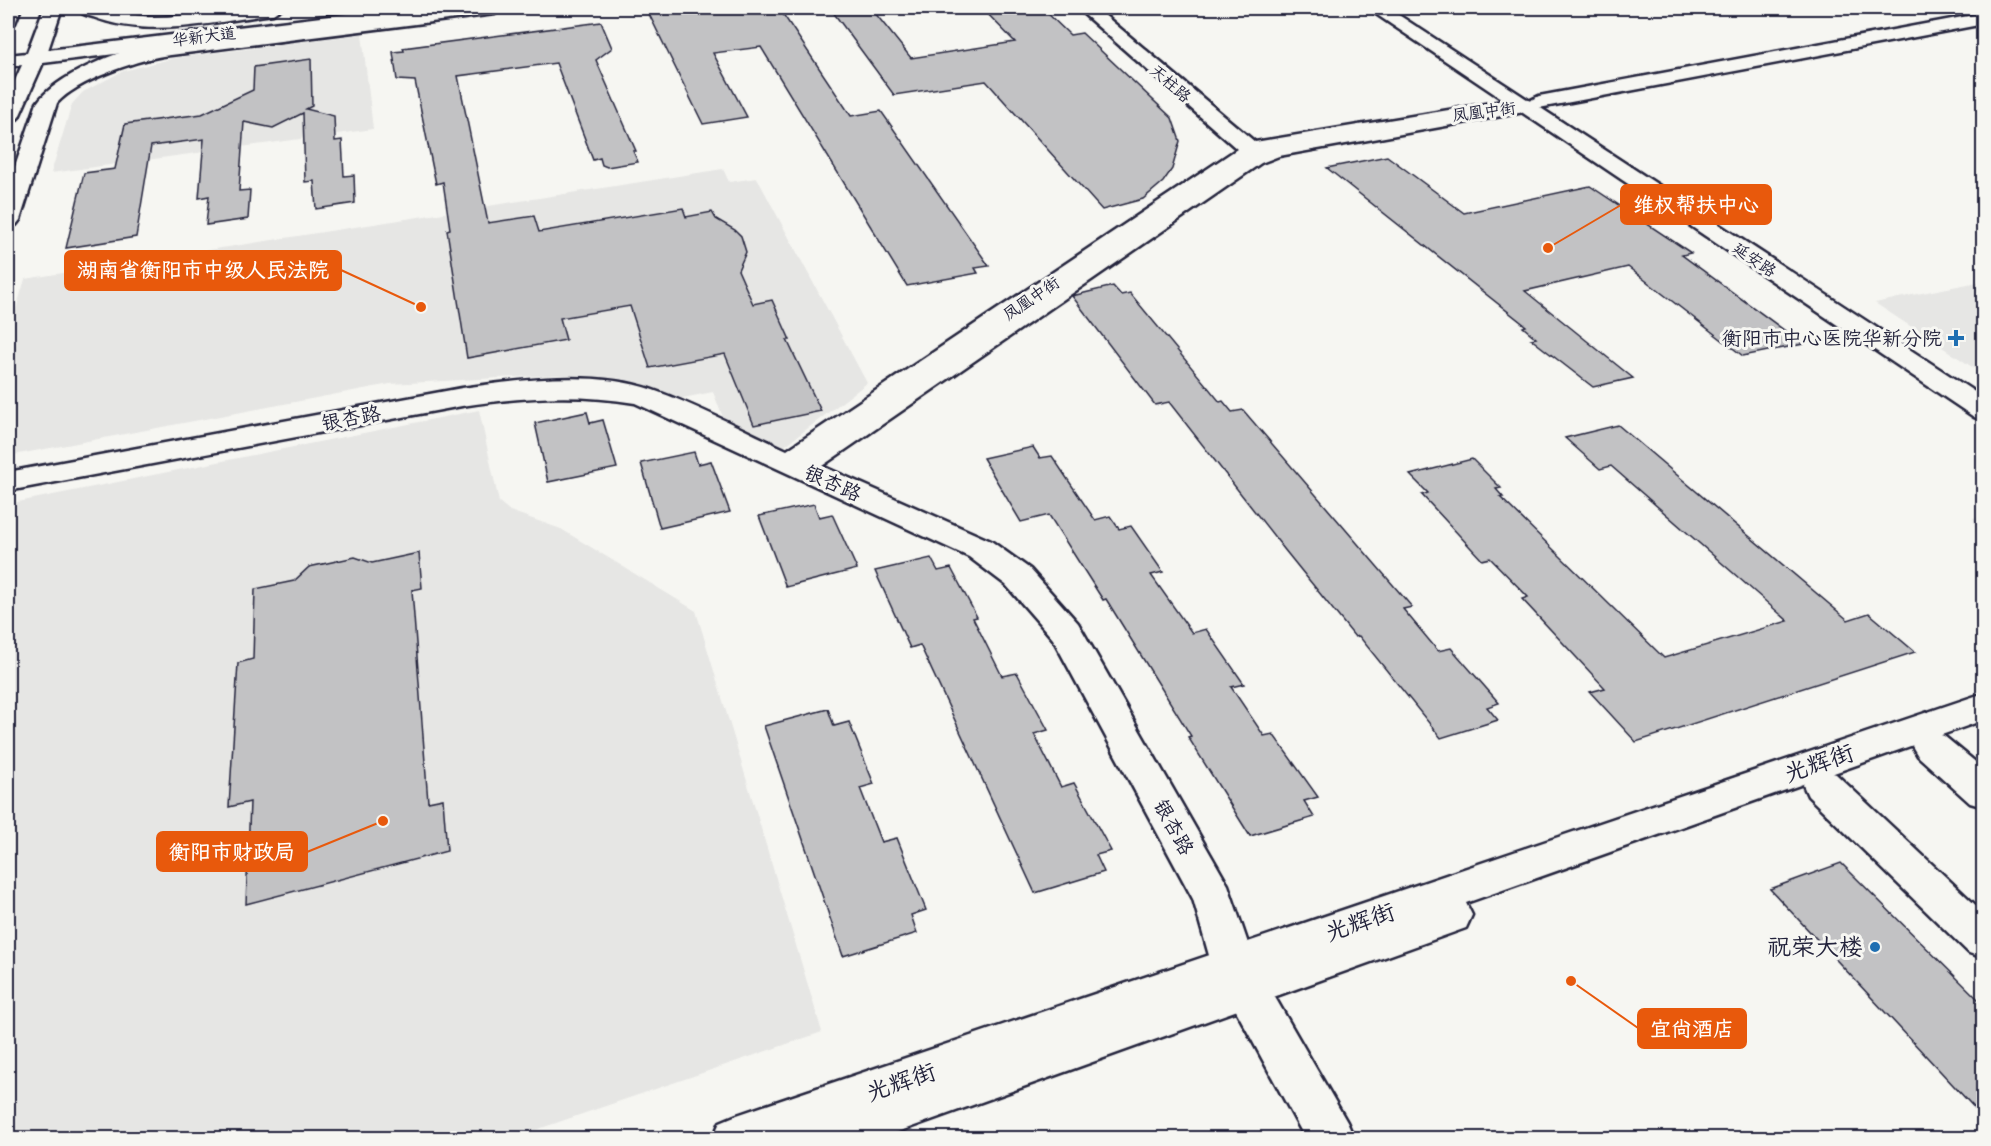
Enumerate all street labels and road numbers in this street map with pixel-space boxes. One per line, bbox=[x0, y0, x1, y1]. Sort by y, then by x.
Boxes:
street label: 华新大道 bbox=[171, 18, 238, 55]
street label: 天柱路 bbox=[1143, 57, 1198, 110]
street label: 凤凰中街 bbox=[1451, 93, 1518, 130]
street label: 延安路 bbox=[1727, 234, 1783, 285]
street label: 凤凰中街 bbox=[997, 268, 1066, 328]
street label: 银杏路 bbox=[318, 395, 385, 441]
street label: 银杏路 bbox=[798, 455, 868, 512]
street label: 光辉街 bbox=[1778, 731, 1860, 795]
street label: 银杏路 bbox=[1144, 793, 1204, 863]
street label: 光辉街 bbox=[1319, 890, 1401, 954]
street label: 光辉街 bbox=[860, 1050, 942, 1114]

